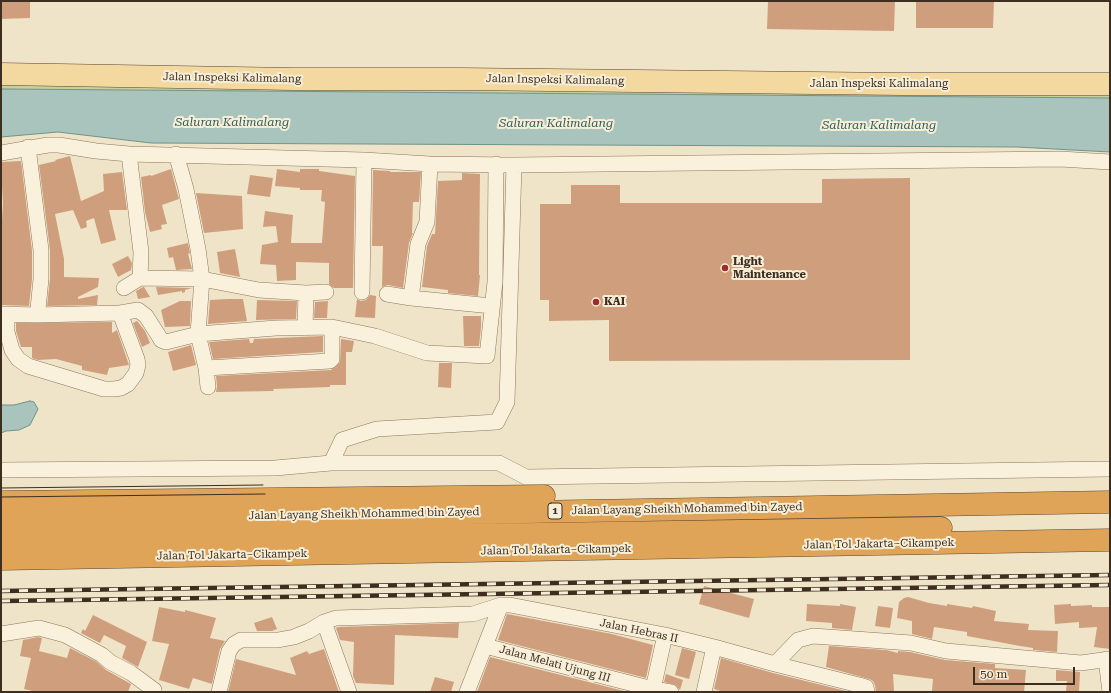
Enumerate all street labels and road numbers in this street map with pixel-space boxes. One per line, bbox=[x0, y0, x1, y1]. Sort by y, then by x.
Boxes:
street label: Jalan Inspeksi Kalimalang bbox=[163, 70, 301, 86]
street label: Jalan Inspeksi Kalimalang bbox=[486, 72, 624, 88]
street label: Jalan Inspeksi Kalimalang bbox=[810, 77, 948, 91]
street label: Jalan Layang Sheikh Mohammed bin Zayed bbox=[571, 500, 803, 518]
road number: 1 bbox=[548, 503, 562, 519]
street label: Jalan Layang Sheikh Mohammed bin Zayed bbox=[248, 505, 480, 523]
street label: Jalan Tol Jakarta–Cikampek bbox=[804, 536, 954, 552]
street label: Jalan Tol Jakarta–Cikampek bbox=[481, 542, 631, 558]
street label: Jalan Tol Jakarta–Cikampek bbox=[157, 547, 307, 563]
street label: Jalan Hebras II bbox=[599, 616, 679, 646]
street label: Jalan Melati Ujung III bbox=[498, 643, 612, 685]

